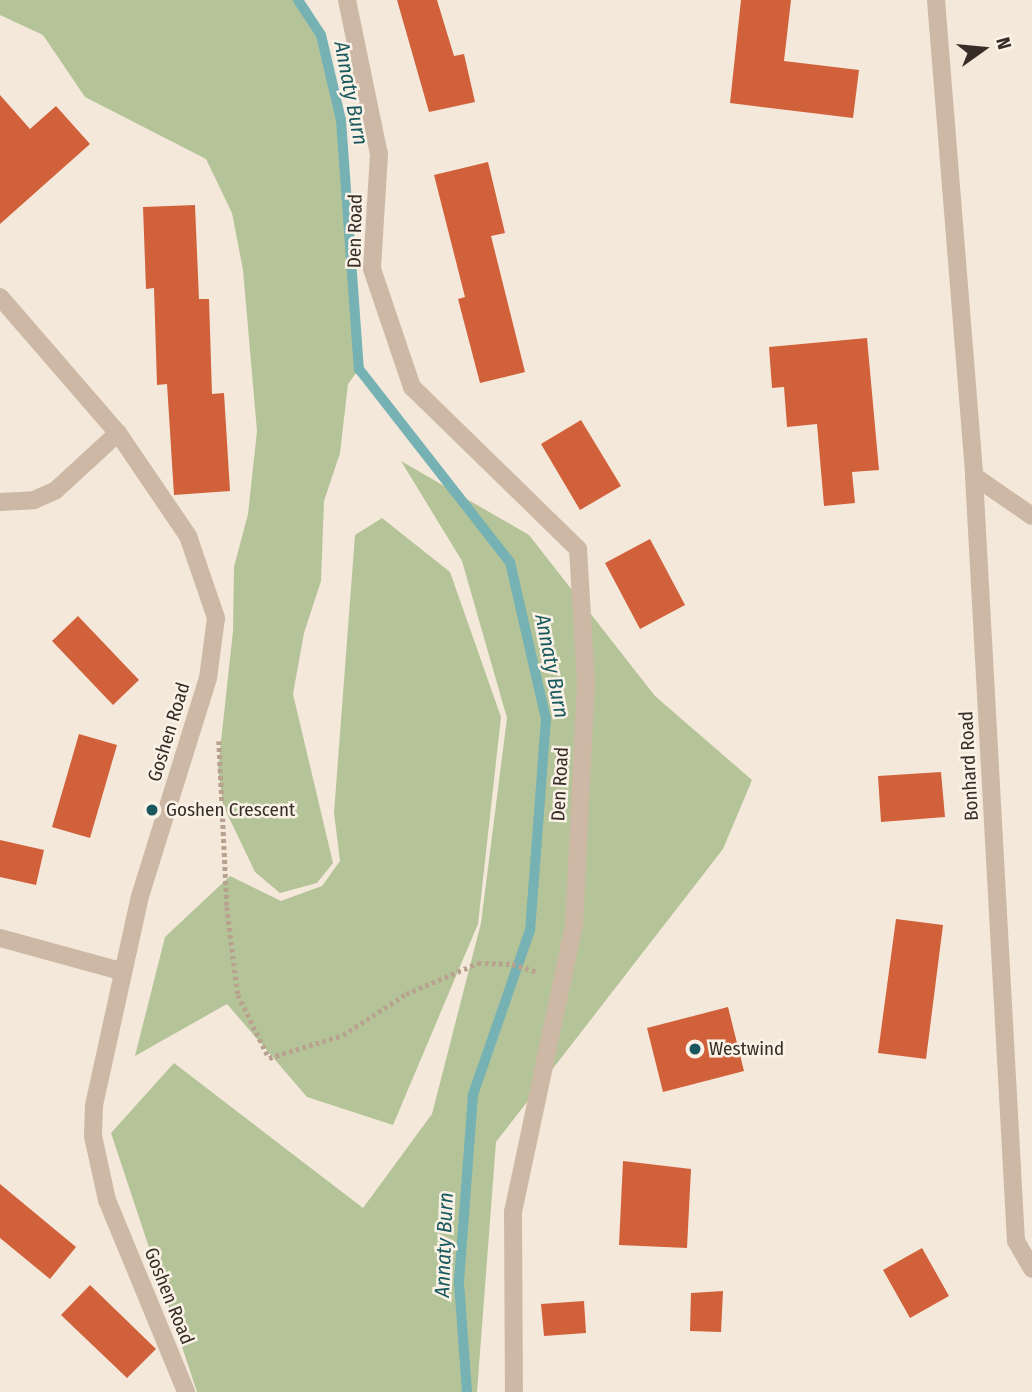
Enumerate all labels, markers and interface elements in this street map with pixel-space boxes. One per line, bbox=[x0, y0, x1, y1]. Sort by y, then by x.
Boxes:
north arrow bbox=[948, 14, 1018, 84]
text: N bbox=[991, 35, 1016, 52]
water label: Annaty Burn bbox=[329, 39, 373, 147]
street label: Den Road bbox=[343, 194, 367, 268]
water label: Annaty Burn bbox=[530, 612, 574, 720]
street label: Goshen Road bbox=[143, 680, 195, 784]
street label: Bonhard Road bbox=[955, 711, 983, 821]
street label: Den Road bbox=[547, 746, 573, 822]
place label: Goshen Crescent bbox=[166, 799, 295, 821]
marker: Goshen Crescent bbox=[144, 802, 160, 818]
place label: Westwind bbox=[709, 1038, 784, 1060]
marker: Westwind bbox=[687, 1041, 703, 1057]
water label: Annaty Burn bbox=[430, 1192, 458, 1298]
street label: Goshen Road bbox=[139, 1244, 199, 1348]

